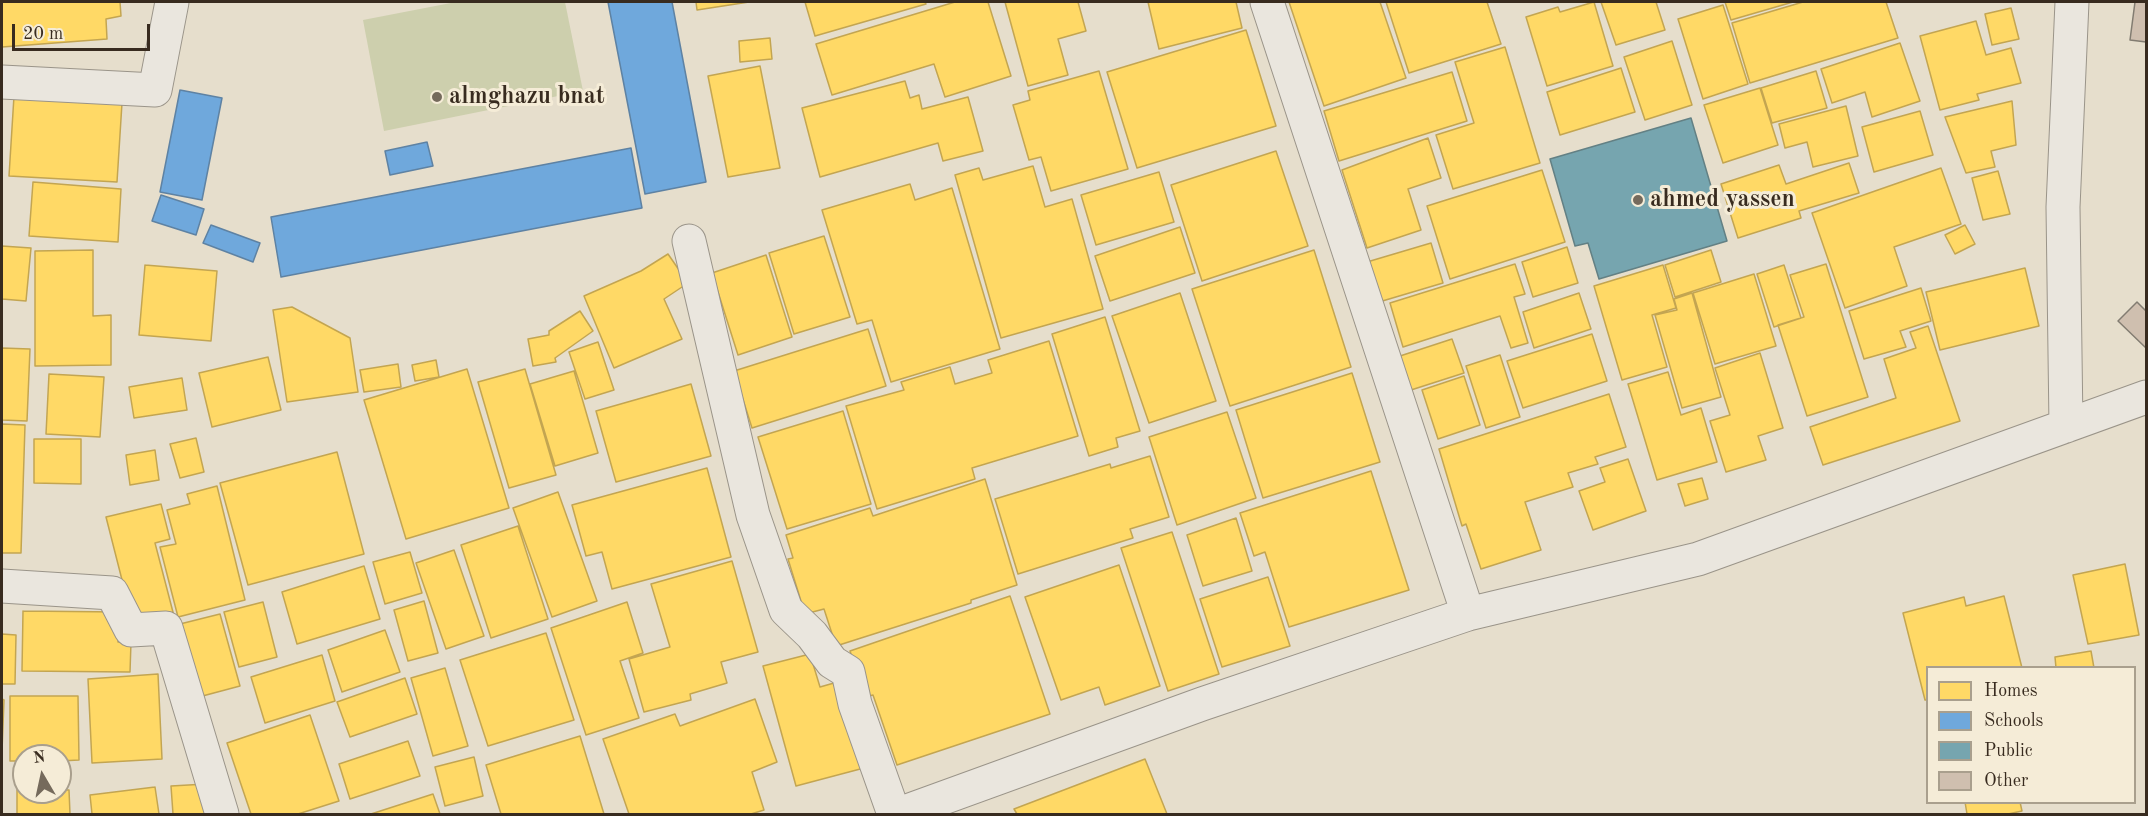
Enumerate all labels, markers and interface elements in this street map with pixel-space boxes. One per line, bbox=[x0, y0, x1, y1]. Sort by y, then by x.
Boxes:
scale bar bbox=[15, 12, 153, 50]
text: 20 m bbox=[23, 25, 63, 43]
place label: almghazu bnat bbox=[449, 83, 605, 111]
marker: almghazu bnat bbox=[430, 90, 444, 104]
place label: ahmed yassen bbox=[1650, 186, 1795, 214]
marker: ahmed yassen bbox=[1631, 193, 1645, 207]
legend bbox=[1926, 666, 2136, 804]
text: Homes bbox=[1984, 682, 2038, 700]
text: Schools bbox=[1984, 712, 2043, 730]
text: Public bbox=[1984, 742, 2033, 760]
north arrow bbox=[12, 744, 72, 804]
text: N bbox=[32, 749, 47, 767]
text: Other bbox=[1984, 772, 2028, 790]

